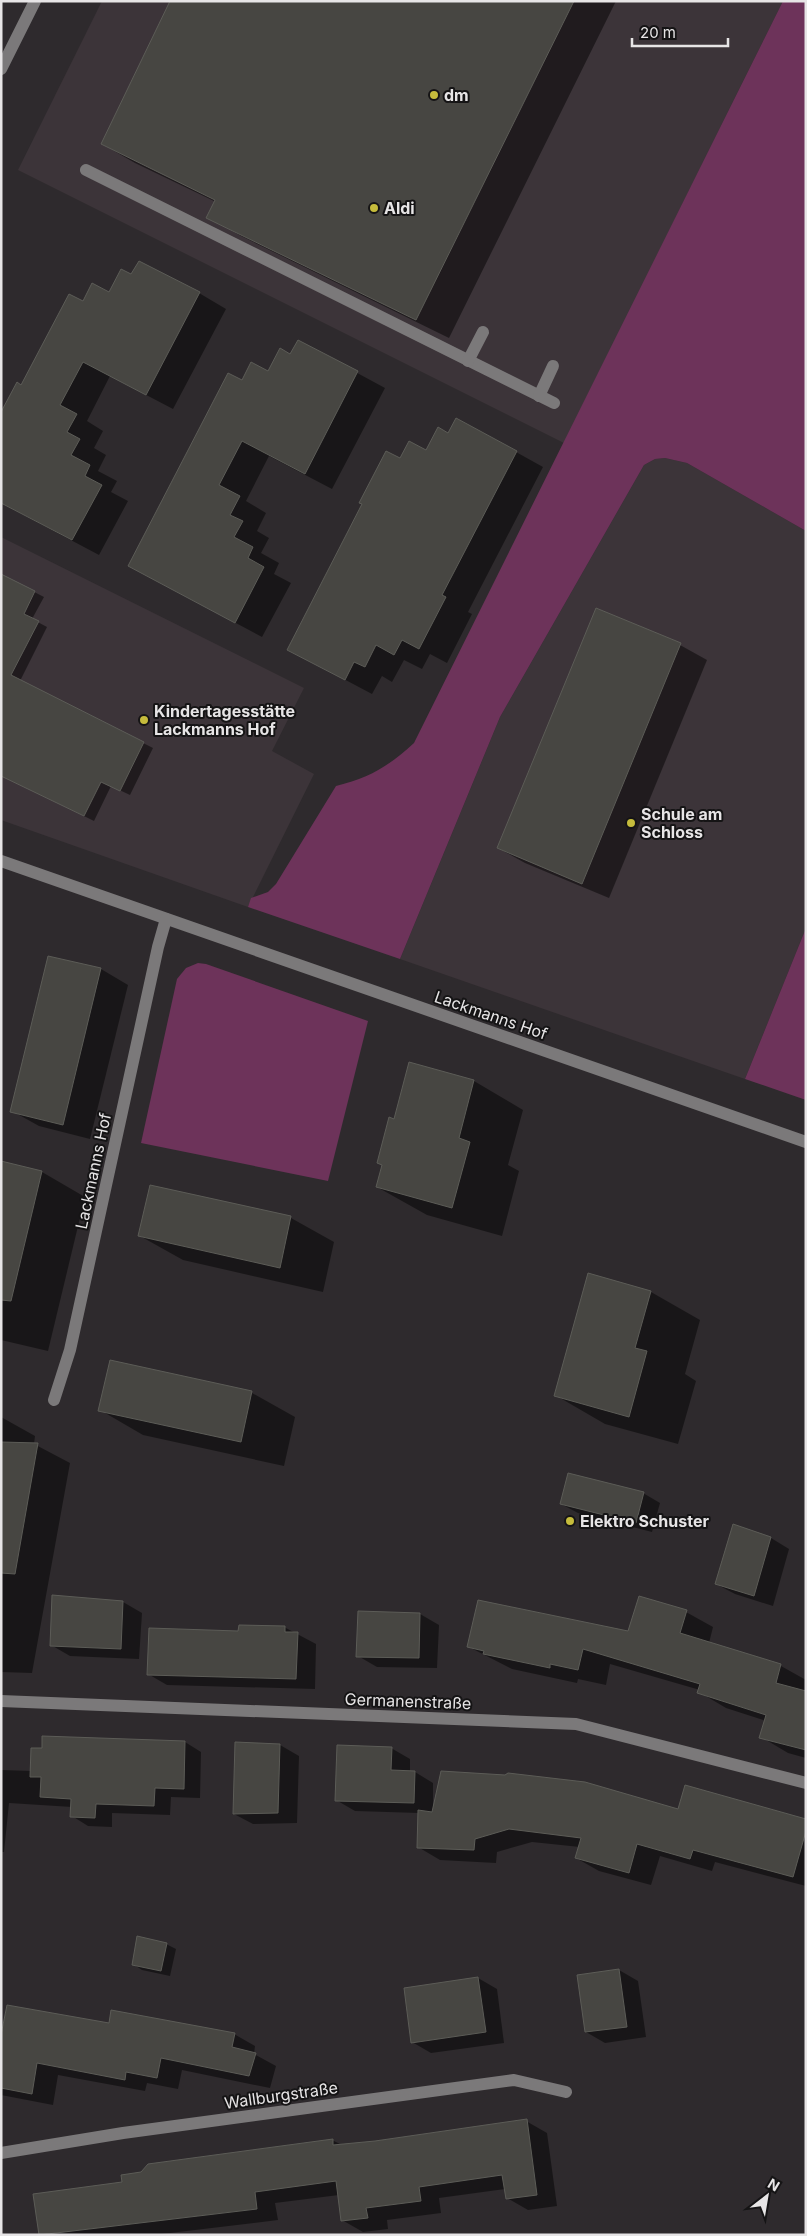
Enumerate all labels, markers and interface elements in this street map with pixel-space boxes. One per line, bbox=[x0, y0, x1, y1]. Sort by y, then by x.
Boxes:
scale bar bbox=[632, 15, 728, 47]
text: 20 m bbox=[640, 23, 676, 42]
place label: dm bbox=[444, 85, 469, 105]
marker: dm bbox=[428, 89, 440, 101]
place label: Aldi bbox=[384, 198, 415, 218]
marker: Aldi bbox=[368, 202, 380, 214]
place label: Kindertagesstätte Lackmanns Hof bbox=[154, 701, 295, 739]
marker: Kindertagesstätte Lackmanns Hof bbox=[138, 714, 150, 726]
place label: Schule am Schloss bbox=[641, 804, 722, 842]
marker: Schule am Schloss bbox=[625, 817, 637, 829]
street label: Lackmanns Hof bbox=[432, 986, 550, 1044]
street label: Lackmanns Hof bbox=[71, 1111, 115, 1231]
place label: Elektro Schuster bbox=[580, 1511, 709, 1531]
marker: Elektro Schuster bbox=[564, 1515, 576, 1527]
street label: Germanenstraße bbox=[344, 1689, 472, 1713]
street label: Wallburgstraße bbox=[223, 2077, 339, 2113]
north arrow bbox=[742, 2171, 792, 2221]
text: N bbox=[765, 2174, 783, 2194]

